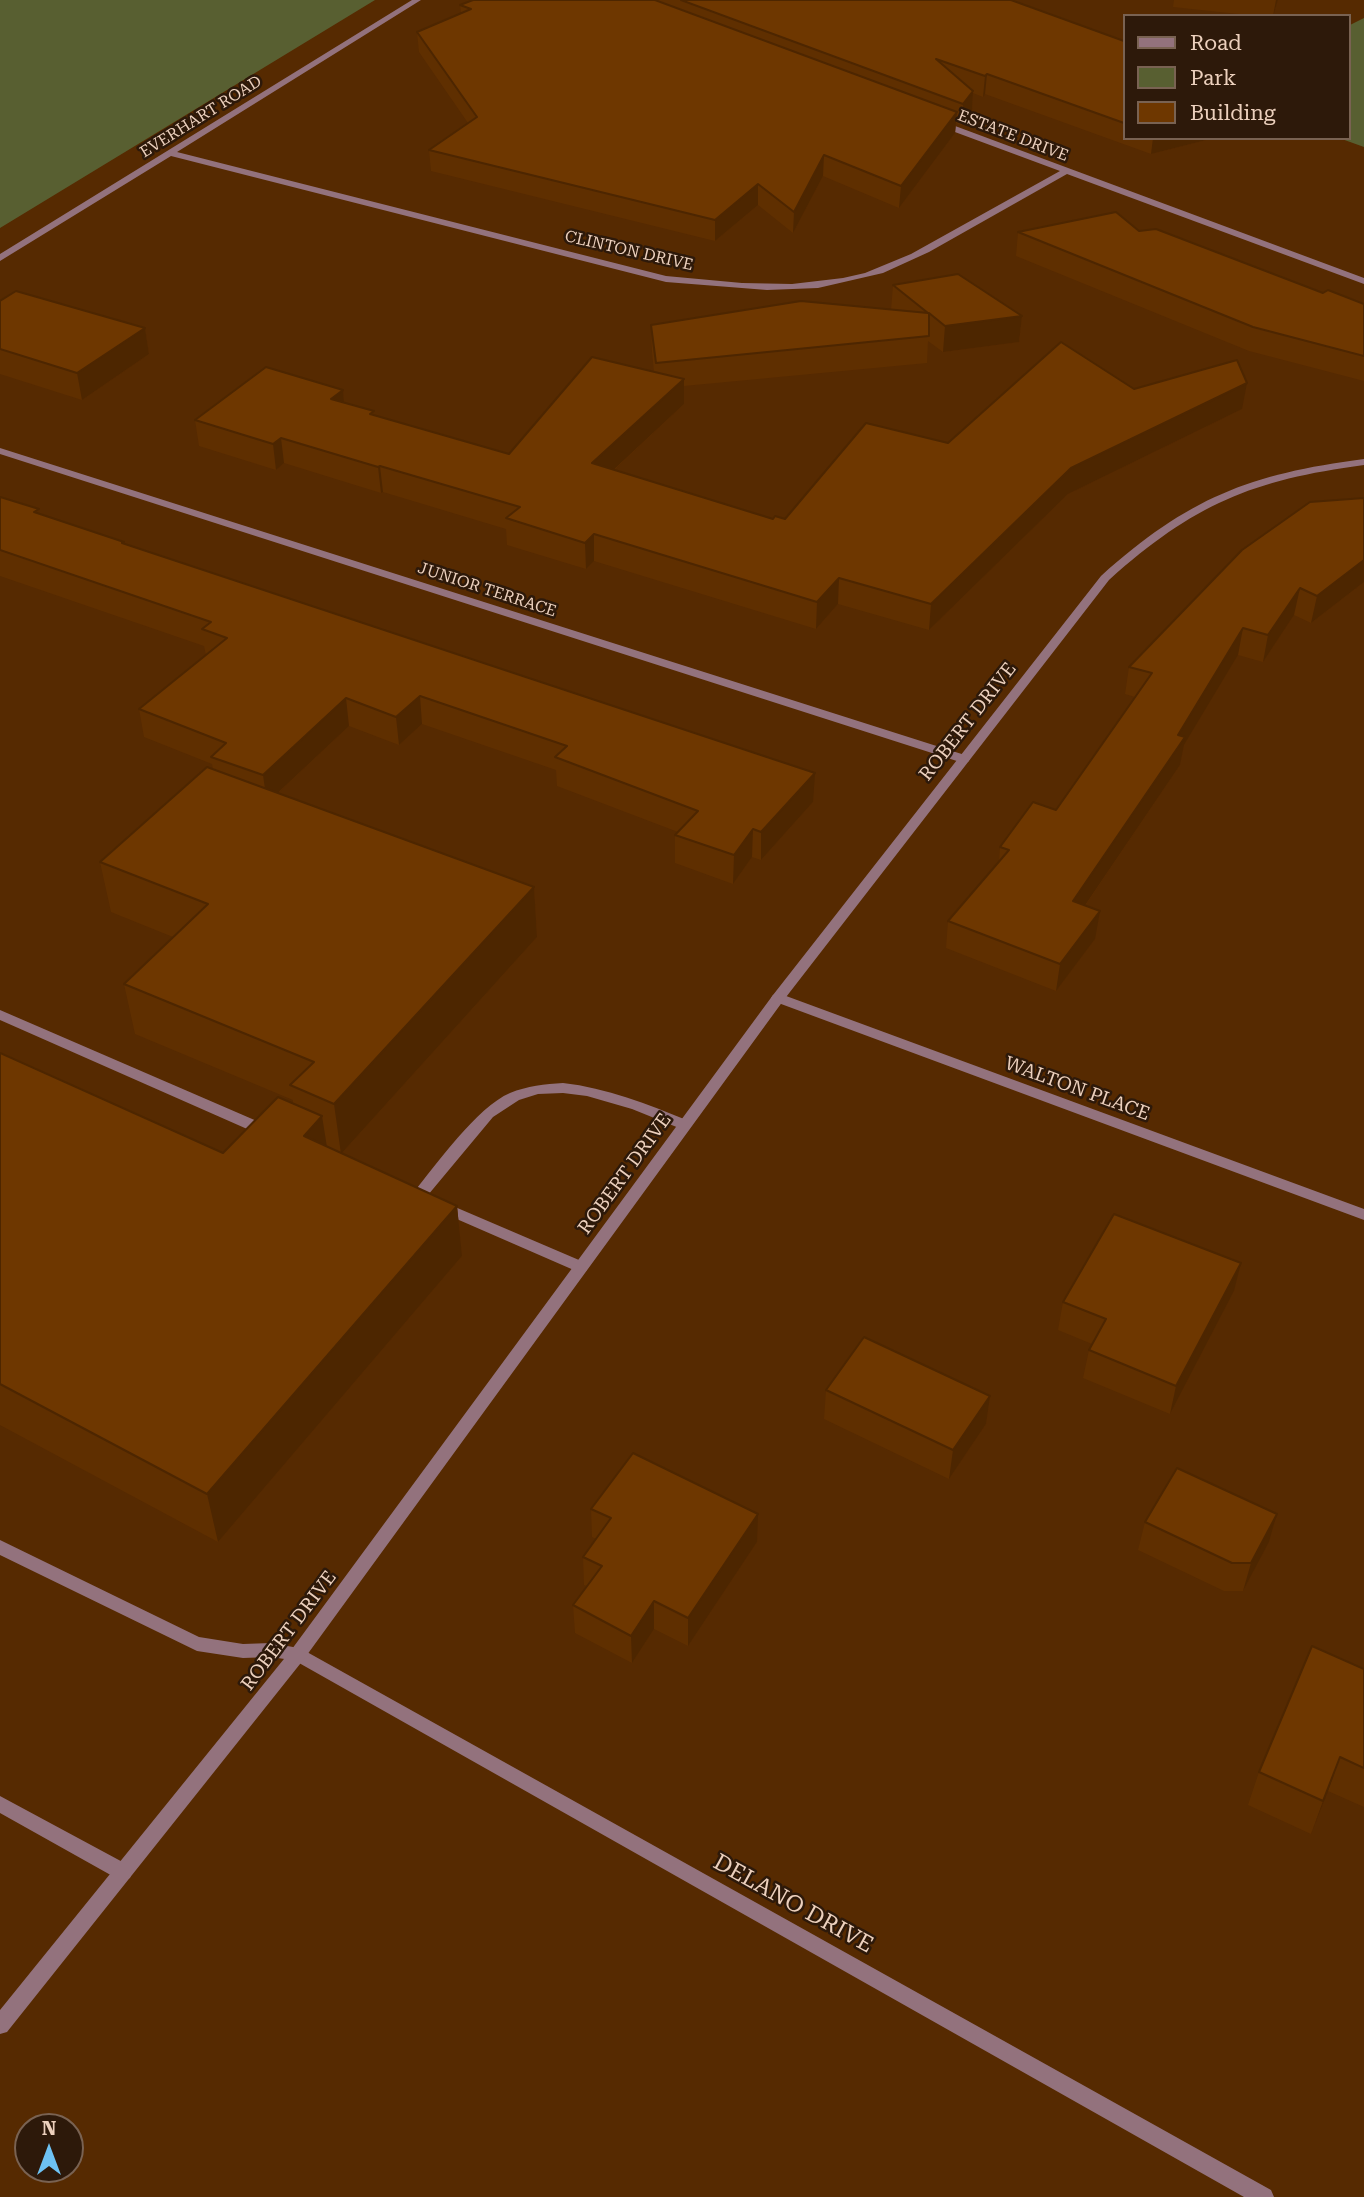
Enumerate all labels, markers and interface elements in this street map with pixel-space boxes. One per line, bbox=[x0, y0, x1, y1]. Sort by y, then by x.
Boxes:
legend bbox=[1122, 14, 1350, 140]
text: Road bbox=[1190, 31, 1242, 55]
text: Park bbox=[1190, 66, 1236, 90]
street label: EVERHART ROAD bbox=[137, 72, 265, 162]
text: Building bbox=[1190, 101, 1276, 125]
street label: ESTATE DRIVE bbox=[955, 106, 1071, 166]
street label: CLINTON DRIVE bbox=[563, 227, 695, 275]
street label: JUNIOR TERRACE bbox=[415, 559, 559, 621]
street label: ROBERT DRIVE bbox=[915, 658, 1021, 786]
street label: WALTON PLACE bbox=[1001, 1052, 1153, 1126]
street label: ROBERT DRIVE bbox=[573, 1109, 677, 1239]
street label: ROBERT DRIVE bbox=[237, 1567, 341, 1695]
street label: DELANO DRIVE bbox=[708, 1849, 878, 1959]
north arrow bbox=[14, 2113, 84, 2183]
text: N bbox=[42, 2117, 56, 2140]

